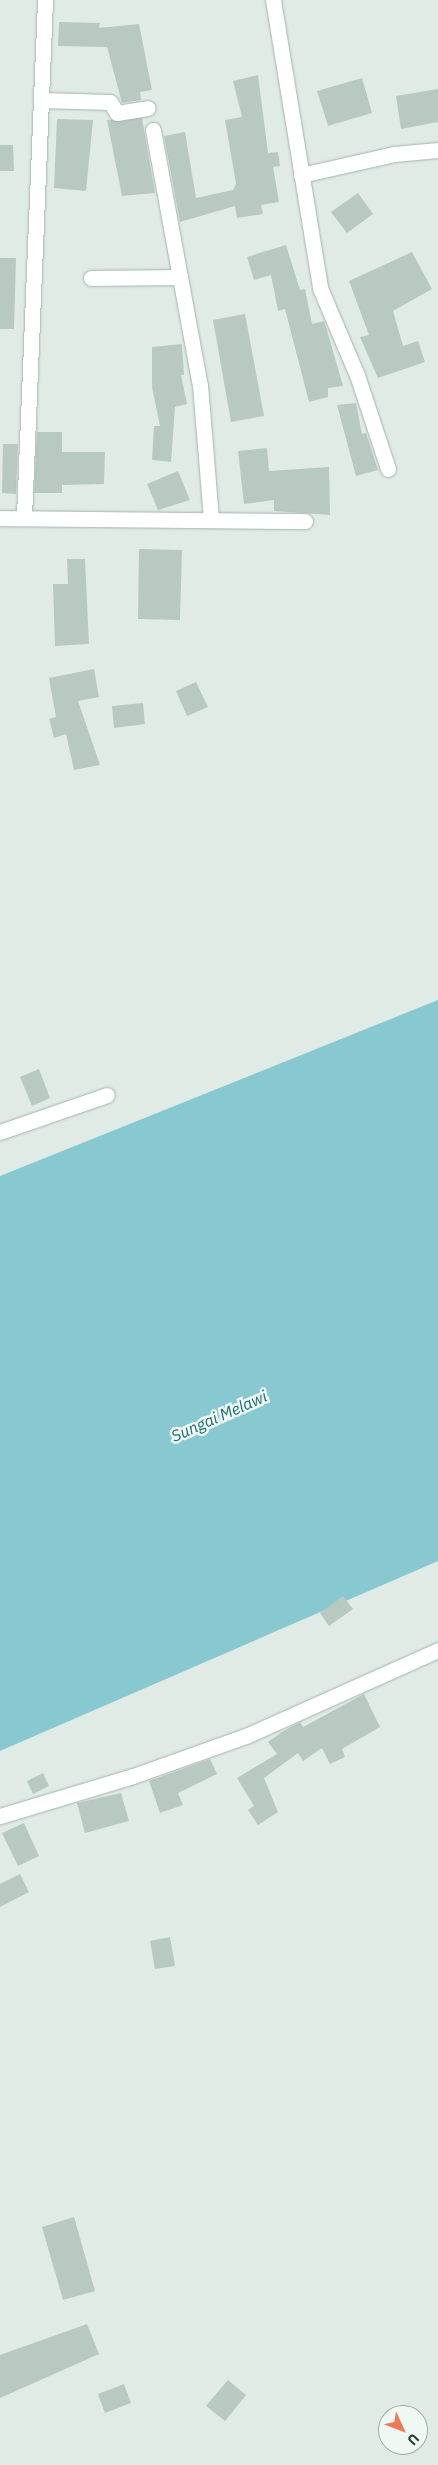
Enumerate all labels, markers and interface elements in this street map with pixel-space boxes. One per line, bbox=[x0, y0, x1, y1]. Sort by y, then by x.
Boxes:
water label: Sungai Melawi bbox=[168, 1386, 270, 1446]
north arrow bbox=[378, 2405, 428, 2455]
text: U bbox=[403, 2430, 423, 2449]

